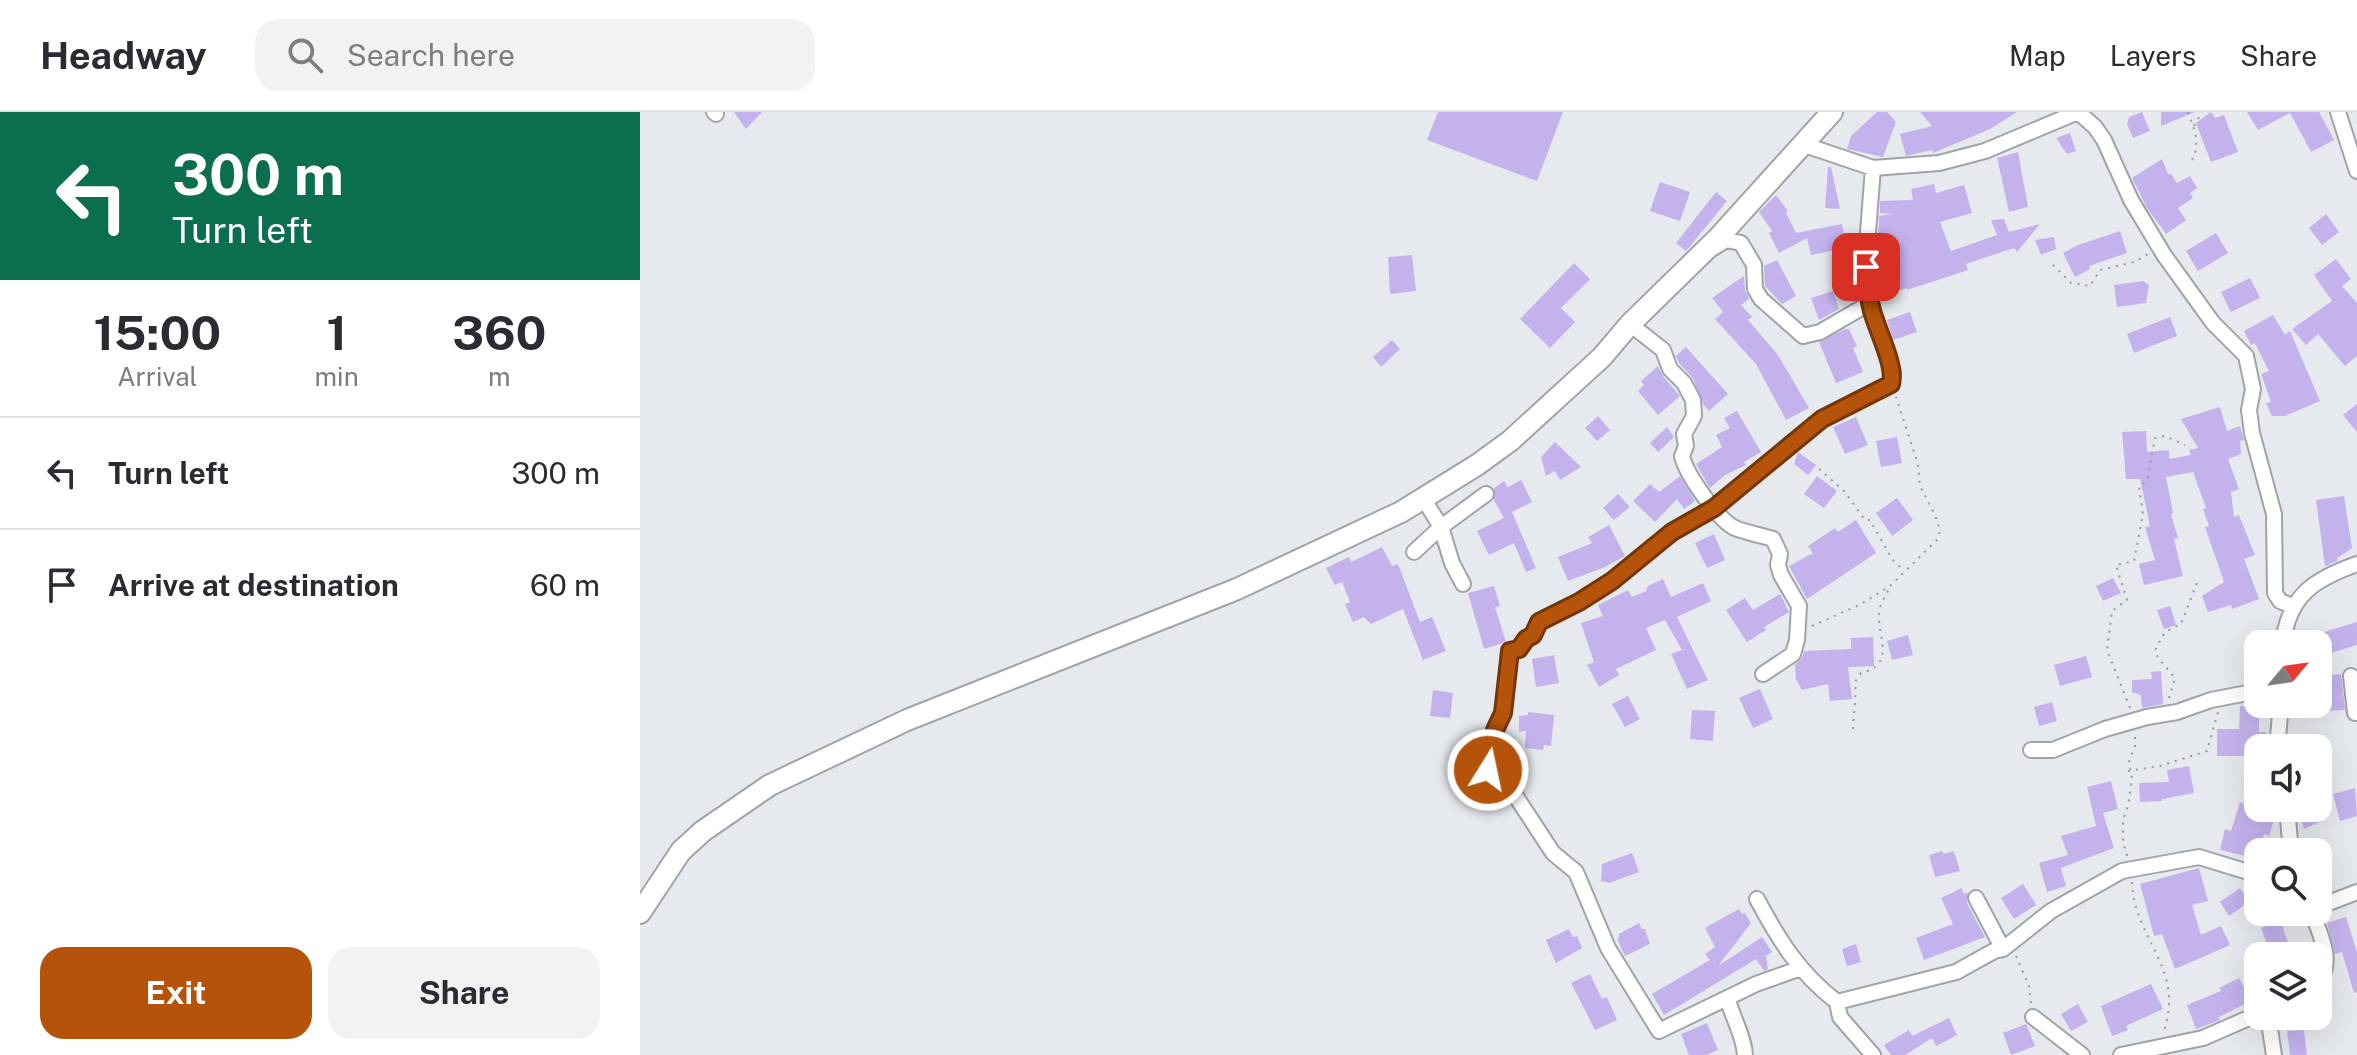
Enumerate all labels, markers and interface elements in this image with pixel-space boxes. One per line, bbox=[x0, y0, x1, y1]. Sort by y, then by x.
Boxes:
search box bbox=[255, 19, 815, 91]
text: Headway bbox=[40, 33, 207, 78]
icon: search bbox=[283, 33, 327, 77]
text: Search here bbox=[347, 37, 515, 73]
text: Map bbox=[2009, 39, 2066, 72]
text: Layers bbox=[2110, 39, 2196, 72]
text: Share bbox=[2240, 39, 2317, 72]
text: 300 m bbox=[172, 142, 344, 208]
icon: left bbox=[40, 144, 144, 248]
text: Turn left bbox=[172, 209, 313, 251]
pin bbox=[1832, 233, 1900, 301]
icon: arrive bbox=[1844, 245, 1888, 289]
text: 15:00 bbox=[94, 304, 221, 361]
text: 1 bbox=[326, 304, 347, 361]
text: 360 bbox=[452, 304, 546, 361]
text: Arrival bbox=[117, 361, 197, 392]
text: min bbox=[315, 361, 359, 392]
text: m bbox=[488, 361, 511, 392]
icon: left bbox=[40, 451, 84, 495]
text: Turn left bbox=[108, 455, 229, 491]
text: 300 m bbox=[512, 455, 600, 491]
icon: arrive bbox=[40, 563, 84, 607]
text: Arrive at destination bbox=[108, 567, 399, 603]
text: 60 m bbox=[530, 567, 600, 603]
north arrow bbox=[2244, 630, 2332, 718]
map controls bbox=[2244, 630, 2332, 1030]
position arrow bbox=[1446, 728, 1530, 812]
button: sound bbox=[2244, 734, 2332, 822]
button: search bbox=[2244, 838, 2332, 926]
button: layers bbox=[2244, 942, 2332, 1030]
button: Exit bbox=[40, 947, 312, 1039]
button: Share bbox=[328, 947, 600, 1039]

